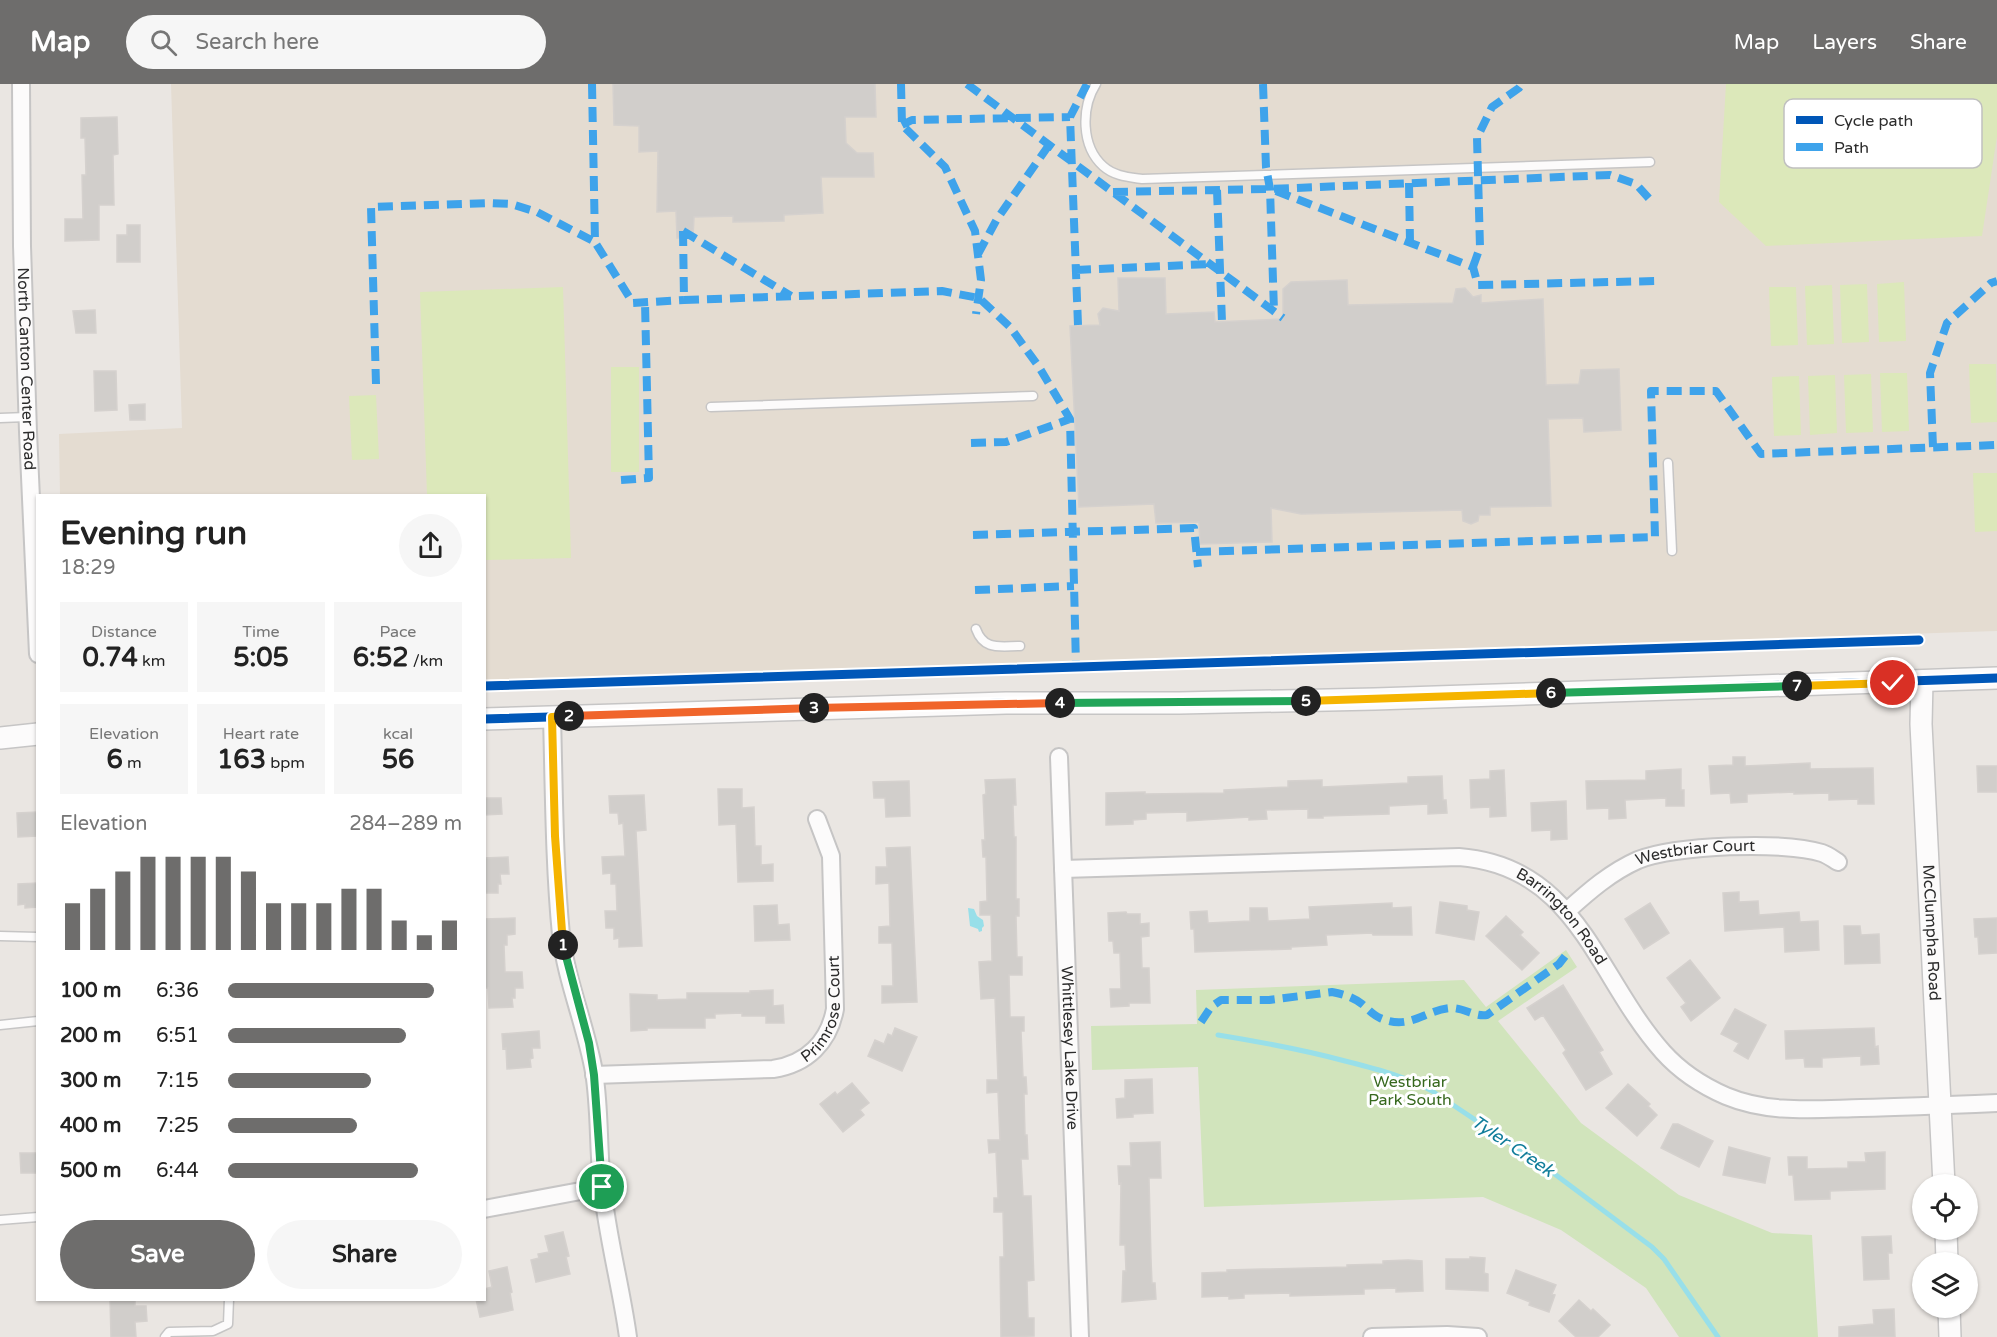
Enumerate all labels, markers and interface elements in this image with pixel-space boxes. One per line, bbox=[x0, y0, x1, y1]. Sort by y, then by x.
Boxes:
search box bbox=[126, 15, 546, 69]
text: Map bbox=[30, 25, 90, 59]
icon: search bbox=[147, 26, 180, 59]
text: Search here bbox=[195, 29, 319, 55]
text: Map bbox=[1734, 30, 1779, 55]
text: Layers bbox=[1812, 30, 1877, 55]
text: Share bbox=[1910, 30, 1967, 55]
legend bbox=[1784, 99, 1982, 168]
text: Cycle path bbox=[1834, 111, 1913, 131]
text: Path bbox=[1834, 138, 1869, 158]
street label: North Canton Center Road bbox=[13, 267, 40, 471]
text: Evening run bbox=[60, 514, 247, 553]
button: share bbox=[399, 514, 462, 577]
text: 18:29 bbox=[60, 556, 115, 580]
text: Distance bbox=[91, 622, 157, 642]
text: Time bbox=[242, 622, 280, 642]
text: Pace bbox=[380, 622, 416, 642]
text: 0.74 bbox=[82, 642, 138, 673]
text: 5:05 bbox=[233, 642, 289, 673]
text: 6:52 bbox=[353, 642, 409, 673]
text: km bbox=[138, 651, 166, 671]
text: /km bbox=[409, 651, 443, 671]
pin bbox=[1867, 657, 1918, 708]
icon: check bbox=[1876, 666, 1909, 699]
pin: 7 bbox=[1782, 671, 1812, 701]
text: 7 bbox=[1792, 676, 1802, 696]
pin: 6 bbox=[1536, 678, 1566, 708]
text: 6 bbox=[1546, 683, 1556, 703]
pin: 5 bbox=[1291, 686, 1321, 716]
pin: 4 bbox=[1045, 688, 1075, 718]
text: 5 bbox=[1301, 691, 1311, 711]
pin: 3 bbox=[799, 693, 829, 723]
text: 4 bbox=[1055, 693, 1065, 713]
text: 3 bbox=[809, 698, 819, 718]
pin: 2 bbox=[554, 701, 584, 731]
text: 2 bbox=[564, 706, 574, 726]
text: Elevation bbox=[89, 724, 159, 744]
text: Heart rate bbox=[223, 724, 299, 744]
text: kcal bbox=[383, 724, 413, 744]
text: 6 bbox=[106, 744, 123, 775]
text: 163 bbox=[217, 744, 266, 775]
text: 56 bbox=[382, 744, 414, 775]
text: m bbox=[123, 753, 142, 773]
text: bpm bbox=[266, 753, 305, 773]
text: Elevation bbox=[60, 812, 147, 836]
text: 284–289 m bbox=[349, 812, 462, 836]
street label: Westbriar Court bbox=[1633, 836, 1755, 870]
street label: Barrington Road bbox=[1513, 864, 1611, 968]
street label: McClumpha Road bbox=[1918, 864, 1945, 1001]
pin: 1 bbox=[548, 930, 578, 960]
text: 1 bbox=[558, 935, 568, 955]
street label: Primrose Court bbox=[797, 955, 845, 1067]
street label: Whittlesey Lake Drive bbox=[1057, 965, 1082, 1130]
text: 100 m bbox=[60, 979, 121, 1003]
text: 6:36 bbox=[156, 979, 199, 1003]
text: 200 m bbox=[60, 1024, 121, 1048]
text: 6:51 bbox=[156, 1024, 199, 1048]
text: 300 m bbox=[60, 1069, 121, 1093]
text: 7:15 bbox=[156, 1069, 199, 1093]
park label: Westbriar Park South bbox=[1368, 1072, 1452, 1110]
water label: Tyler Creek bbox=[1468, 1110, 1559, 1182]
text: 400 m bbox=[60, 1114, 121, 1138]
text: 7:25 bbox=[156, 1114, 199, 1138]
text: 500 m bbox=[60, 1159, 121, 1183]
text: 6:44 bbox=[156, 1159, 199, 1183]
pin bbox=[576, 1161, 627, 1212]
icon: arrive bbox=[585, 1170, 618, 1203]
map controls bbox=[1912, 1174, 1978, 1318]
button: locate bbox=[1912, 1174, 1978, 1240]
button: Save bbox=[60, 1220, 255, 1289]
button: Share bbox=[267, 1220, 462, 1289]
button: layers bbox=[1912, 1252, 1978, 1318]

